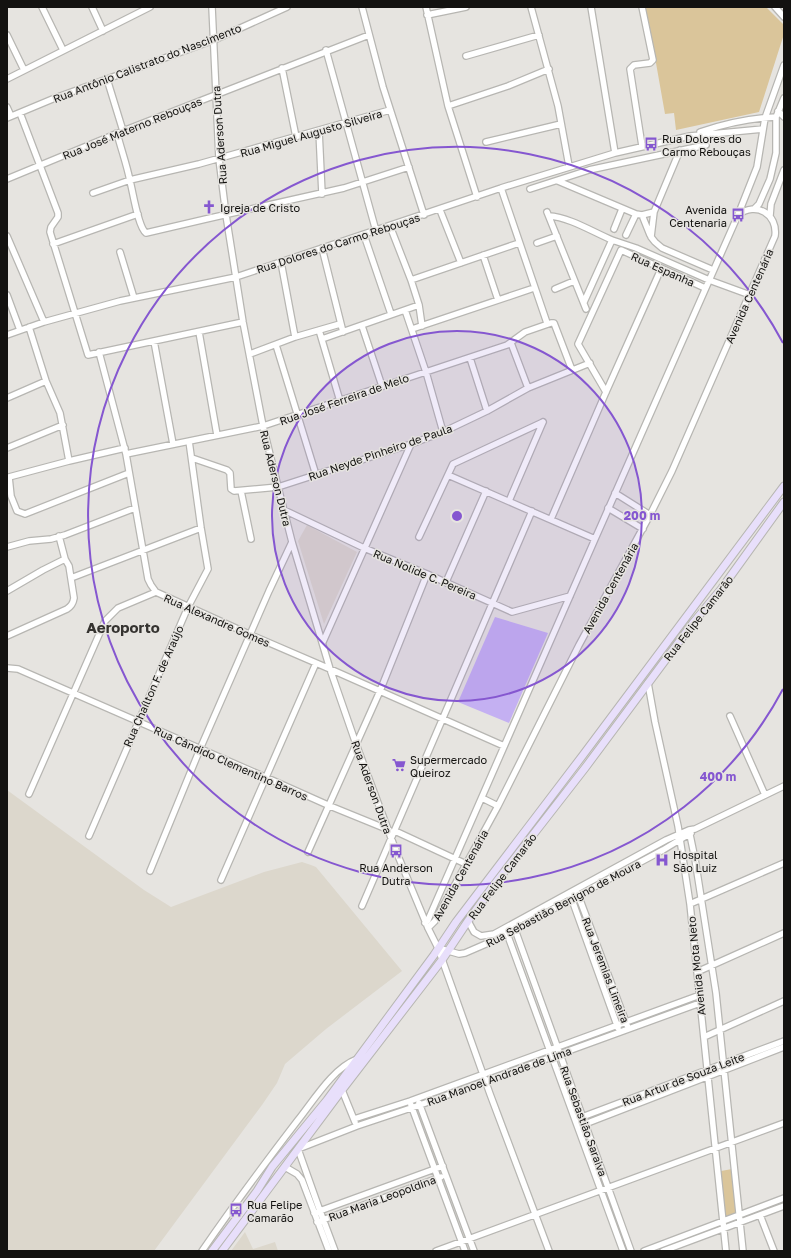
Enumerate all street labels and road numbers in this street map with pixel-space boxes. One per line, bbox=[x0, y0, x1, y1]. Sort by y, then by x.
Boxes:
street label: Rua Antônio Calistrato do Nascimento bbox=[51, 21, 243, 105]
street label: Rua Aderson Dutra bbox=[209, 85, 229, 185]
street label: Rua José Materno Rebouças bbox=[60, 94, 204, 162]
street label: Rua Miguel Augusto Silveira bbox=[238, 106, 384, 160]
street label: Rua Dolores do Carmo Rebouças bbox=[255, 210, 422, 276]
street label: Avenida Centenária bbox=[722, 247, 776, 345]
street label: Rua Espanha bbox=[629, 249, 697, 289]
street label: Rua José Ferreira de Melo bbox=[278, 371, 411, 427]
street label: Rua Neyde Pinheiro de Paula bbox=[306, 421, 454, 483]
street label: Rua Aderson Dutra bbox=[258, 429, 294, 527]
street label: Avenida Centenária bbox=[580, 540, 640, 636]
street label: Rua Nolide C. Pereira bbox=[371, 546, 479, 602]
street label: Rua Felipe Camarão bbox=[661, 572, 736, 663]
street label: Rua Alexandre Gomes bbox=[162, 591, 272, 649]
street label: Rua Chaílton F. de Araújo bbox=[120, 623, 186, 749]
street label: Rua Cândido Clementino Barros bbox=[152, 723, 310, 803]
street label: Rua Aderson Dutra bbox=[349, 738, 395, 836]
street label: Avenida Centenária bbox=[430, 827, 490, 923]
street label: Rua Felipe Camarão bbox=[465, 830, 539, 922]
street label: Rua Sebastião Benigno de Moura bbox=[483, 857, 643, 949]
street label: Rua Jeremias Limeira bbox=[580, 915, 632, 1025]
street label: Avenida Mota Neto bbox=[684, 915, 708, 1016]
street label: Rua Manoel Andrade de Lima bbox=[425, 1044, 573, 1108]
street label: Rua Artur de Souza Leite bbox=[620, 1050, 746, 1108]
street label: Rua Sebastião Saraiva bbox=[558, 1064, 610, 1178]
street label: Rua Maria Leopoldina bbox=[327, 1173, 437, 1223]

